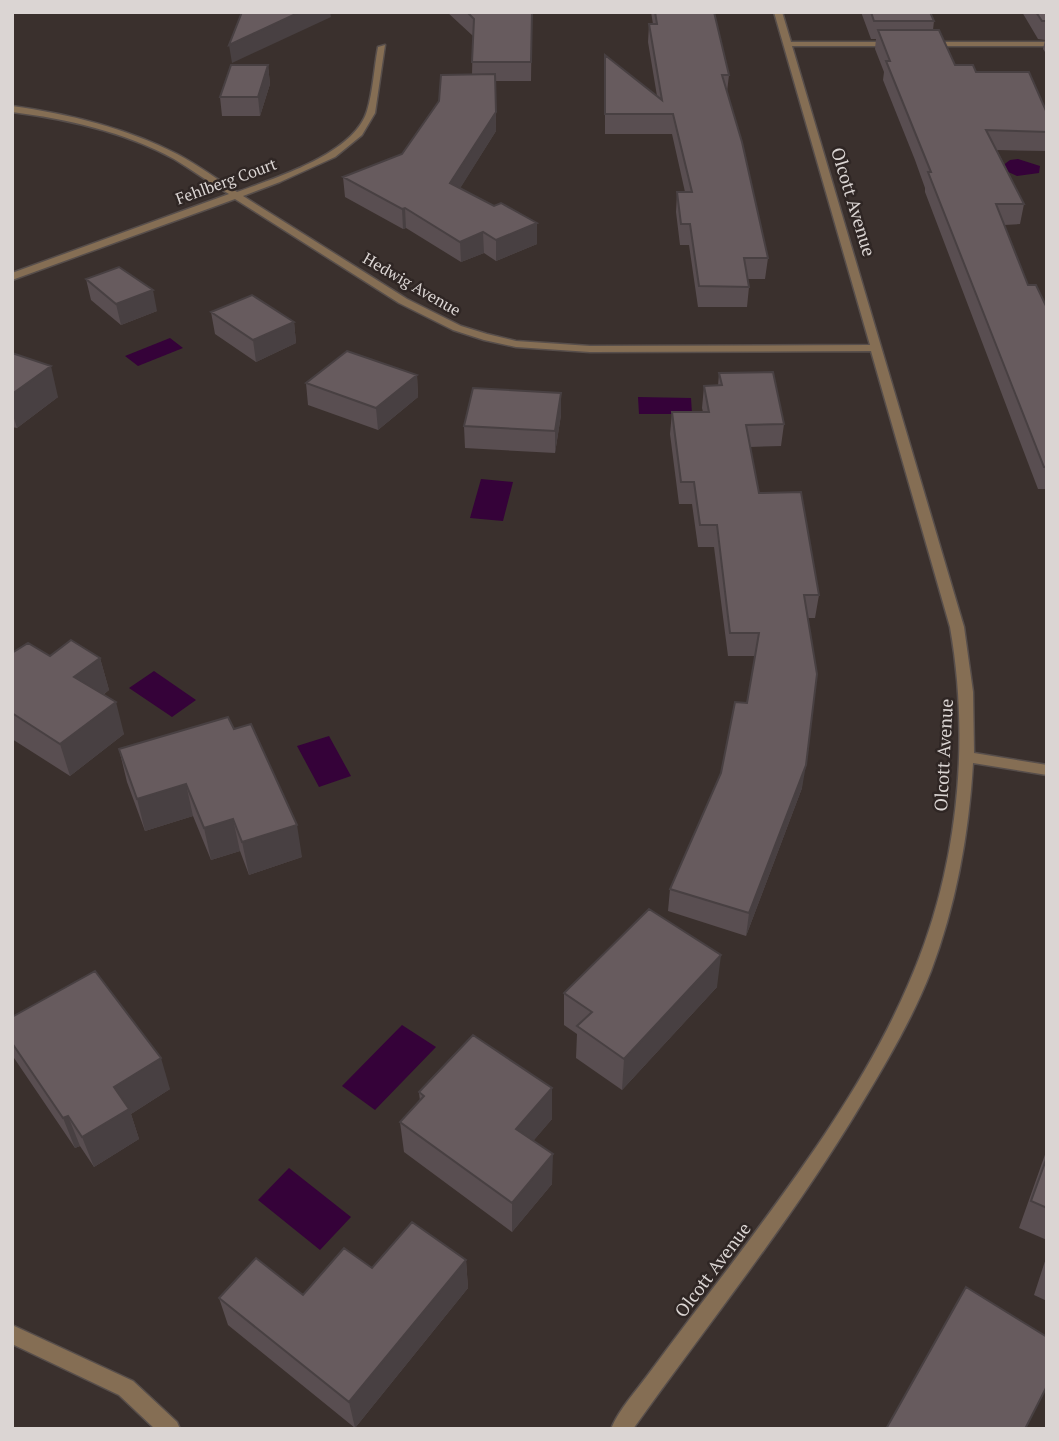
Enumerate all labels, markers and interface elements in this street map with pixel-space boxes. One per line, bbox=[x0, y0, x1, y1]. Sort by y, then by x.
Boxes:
street label: Olcott Avenue bbox=[826, 144, 882, 259]
street label: Fehlberg Court bbox=[172, 152, 280, 210]
street label: Hedwig Avenue bbox=[359, 247, 465, 321]
street label: Olcott Avenue bbox=[928, 698, 958, 812]
street label: Olcott Avenue bbox=[669, 1217, 756, 1322]

